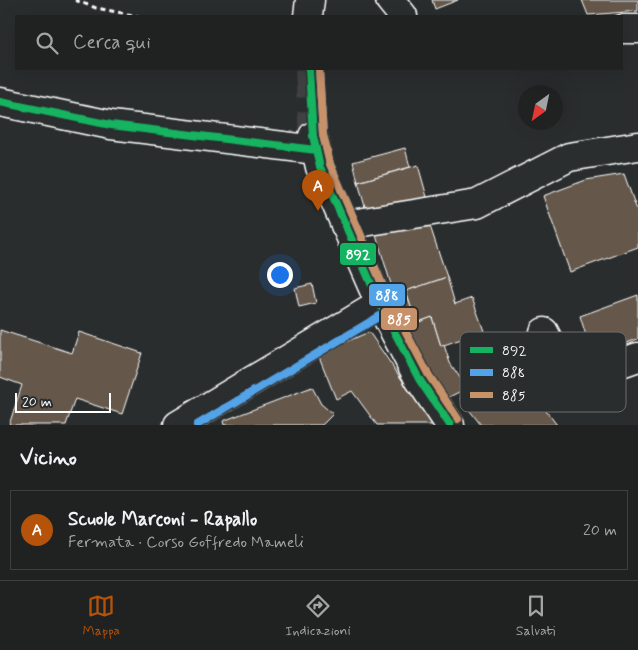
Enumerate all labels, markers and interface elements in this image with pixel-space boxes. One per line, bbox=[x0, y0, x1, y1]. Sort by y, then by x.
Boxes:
search box bbox=[15, 15, 623, 70]
icon: search bbox=[33, 29, 61, 57]
text: Cerca qui bbox=[73, 30, 151, 55]
north arrow bbox=[518, 85, 563, 130]
pin: A bbox=[302, 170, 334, 211]
line badge: 892 bbox=[339, 242, 377, 266]
text: 892 bbox=[346, 246, 371, 264]
your location bbox=[267, 262, 293, 288]
line badge: 888 bbox=[368, 283, 406, 307]
text: 888 bbox=[375, 287, 399, 305]
line badge: 885 bbox=[380, 307, 418, 331]
text: 885 bbox=[387, 311, 411, 329]
legend bbox=[460, 332, 626, 412]
text: 892 bbox=[502, 342, 527, 360]
text: 888 bbox=[502, 364, 525, 382]
text: 885 bbox=[502, 387, 526, 405]
scale bar bbox=[15, 390, 111, 413]
text: 20 m bbox=[22, 393, 52, 411]
text: Vicino bbox=[20, 444, 77, 472]
text: Scuole Marconi - Rapallo bbox=[68, 507, 257, 532]
text: A bbox=[32, 520, 42, 541]
text: 20 m bbox=[583, 520, 617, 541]
text: Fermata · Corso Goffredo Mameli bbox=[68, 532, 304, 553]
tab: Mappa bbox=[83, 592, 120, 640]
tab: Indicazioni bbox=[285, 592, 351, 640]
tab: Salvati bbox=[516, 592, 555, 640]

